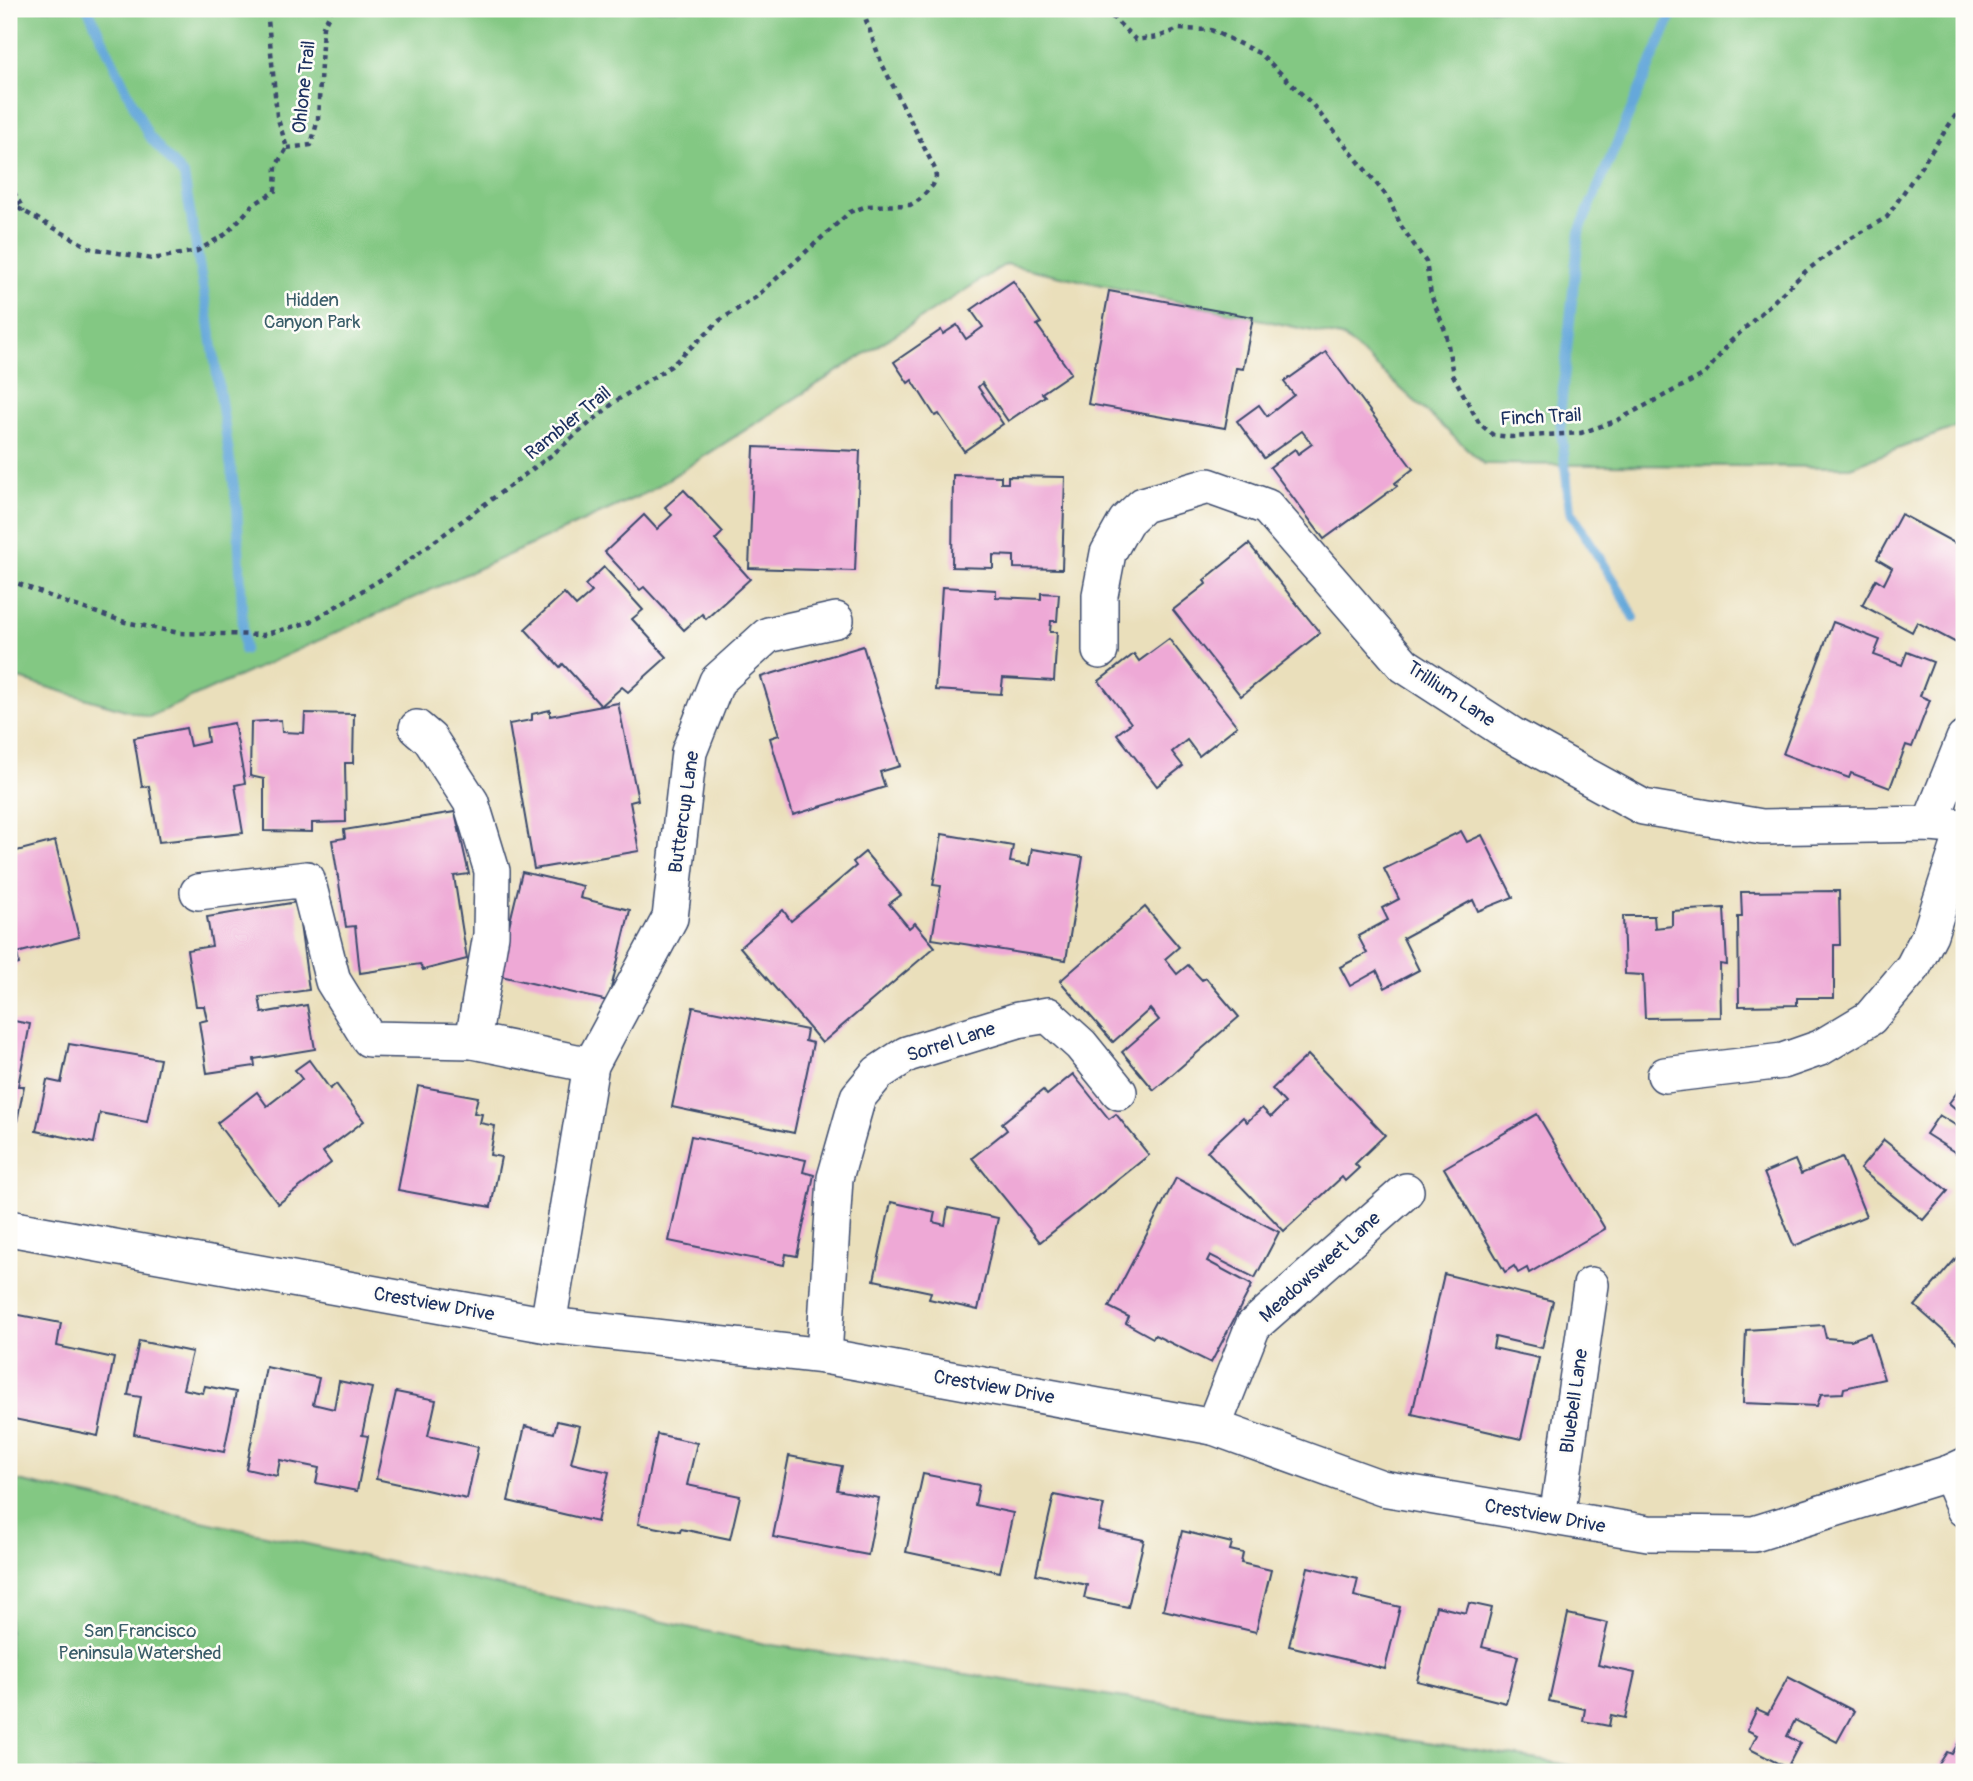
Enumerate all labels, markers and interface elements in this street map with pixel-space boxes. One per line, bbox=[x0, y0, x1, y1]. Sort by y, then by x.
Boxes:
street label: Ohlone Trail bbox=[287, 39, 321, 135]
park label: Hidden Canyon Park bbox=[264, 288, 360, 334]
street label: Rambler Trail bbox=[520, 381, 616, 465]
street label: Finch Trail bbox=[1500, 403, 1582, 431]
street label: Trillium Lane bbox=[1402, 656, 1500, 733]
street label: Buttercup Lane bbox=[664, 749, 705, 875]
street label: Sorrel Lane bbox=[904, 1016, 999, 1068]
street label: Meadowsweet Lane bbox=[1255, 1206, 1386, 1328]
street label: Crestview Drive bbox=[372, 1282, 497, 1327]
street label: Bluebell Lane bbox=[1555, 1347, 1593, 1455]
street label: Crestview Drive bbox=[932, 1365, 1057, 1410]
street label: Crestview Drive bbox=[1483, 1494, 1608, 1539]
park label: San Francisco Peninsula Watershed bbox=[58, 1619, 222, 1665]

